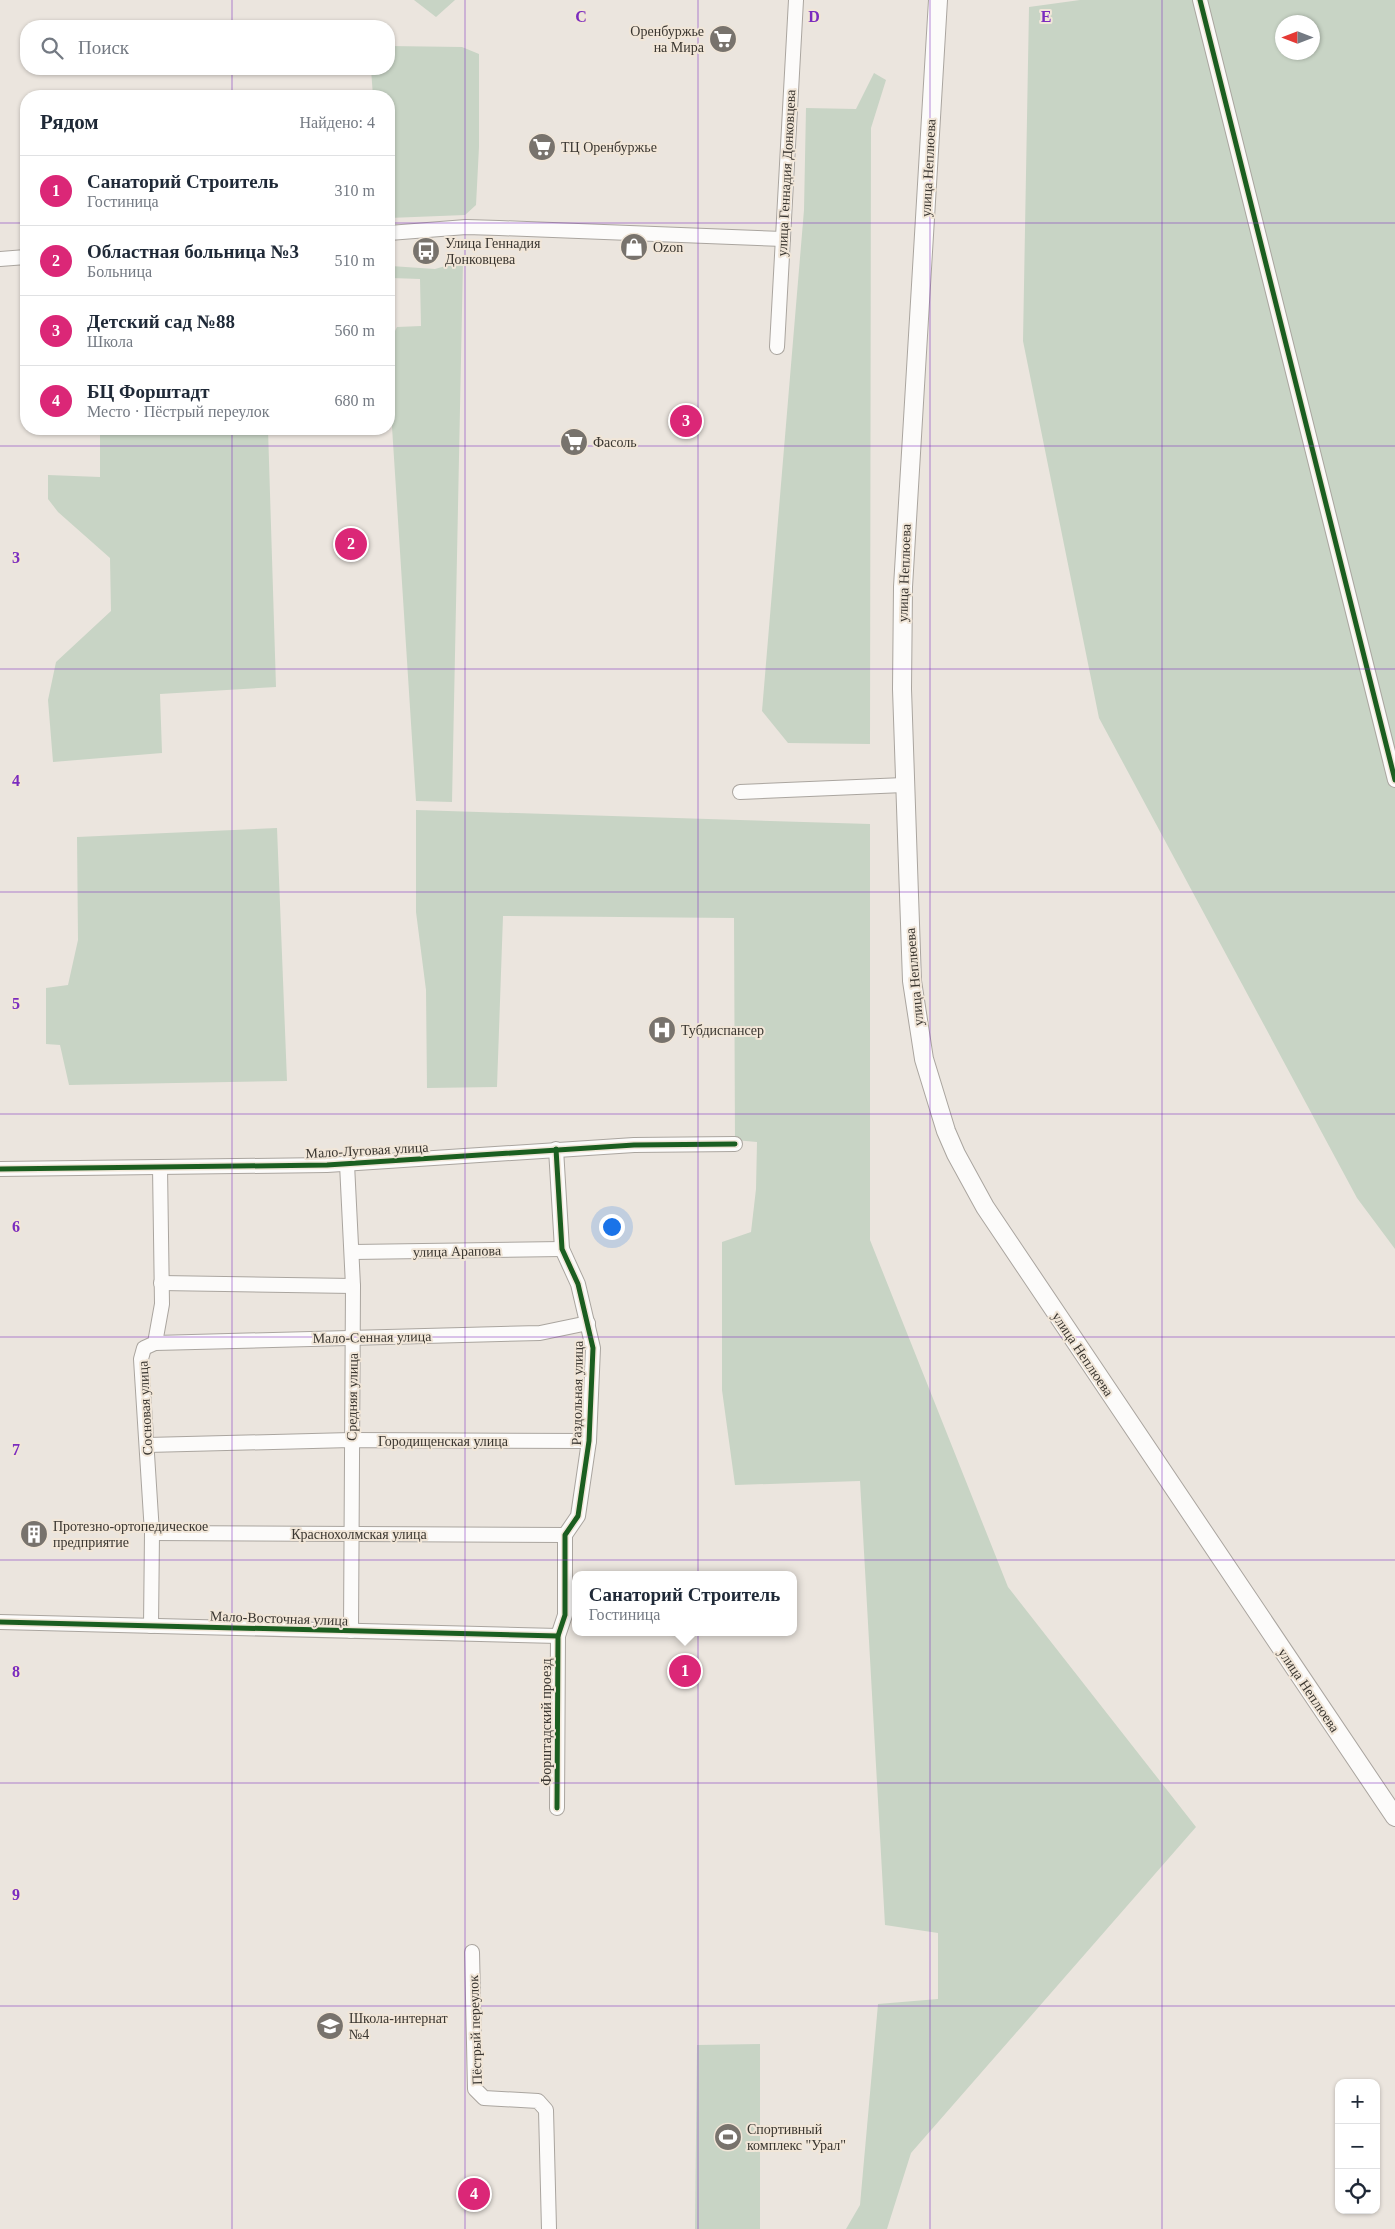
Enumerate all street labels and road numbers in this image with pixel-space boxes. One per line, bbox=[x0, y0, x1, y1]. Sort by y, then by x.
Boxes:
street label: улица Геннадия Донковцева bbox=[775, 88, 798, 257]
street label: улица Неплюева bbox=[918, 118, 939, 217]
street label: улица Неплюева bbox=[895, 523, 914, 622]
street label: улица Неплюева bbox=[903, 927, 926, 1027]
street label: Мало-Луговая улица bbox=[305, 1140, 430, 1161]
street label: улица Арапова bbox=[413, 1243, 502, 1260]
street label: улица Неплюева bbox=[1049, 1309, 1117, 1400]
street label: Мало-Сенная улица bbox=[312, 1329, 432, 1346]
street label: Раздольная улица bbox=[569, 1340, 586, 1446]
street label: Средняя улица bbox=[344, 1352, 361, 1441]
street label: Сосновая улица bbox=[135, 1360, 155, 1456]
street label: Городищенская улица bbox=[378, 1434, 509, 1449]
street label: Краснохолмская улица bbox=[291, 1527, 428, 1542]
street label: Мало-Восточная улица bbox=[210, 1609, 349, 1628]
street label: улица Неплюева bbox=[1275, 1645, 1343, 1736]
street label: Форштадский проезд bbox=[539, 1658, 554, 1786]
street label: Пёстрый переулок bbox=[466, 1975, 485, 2085]

